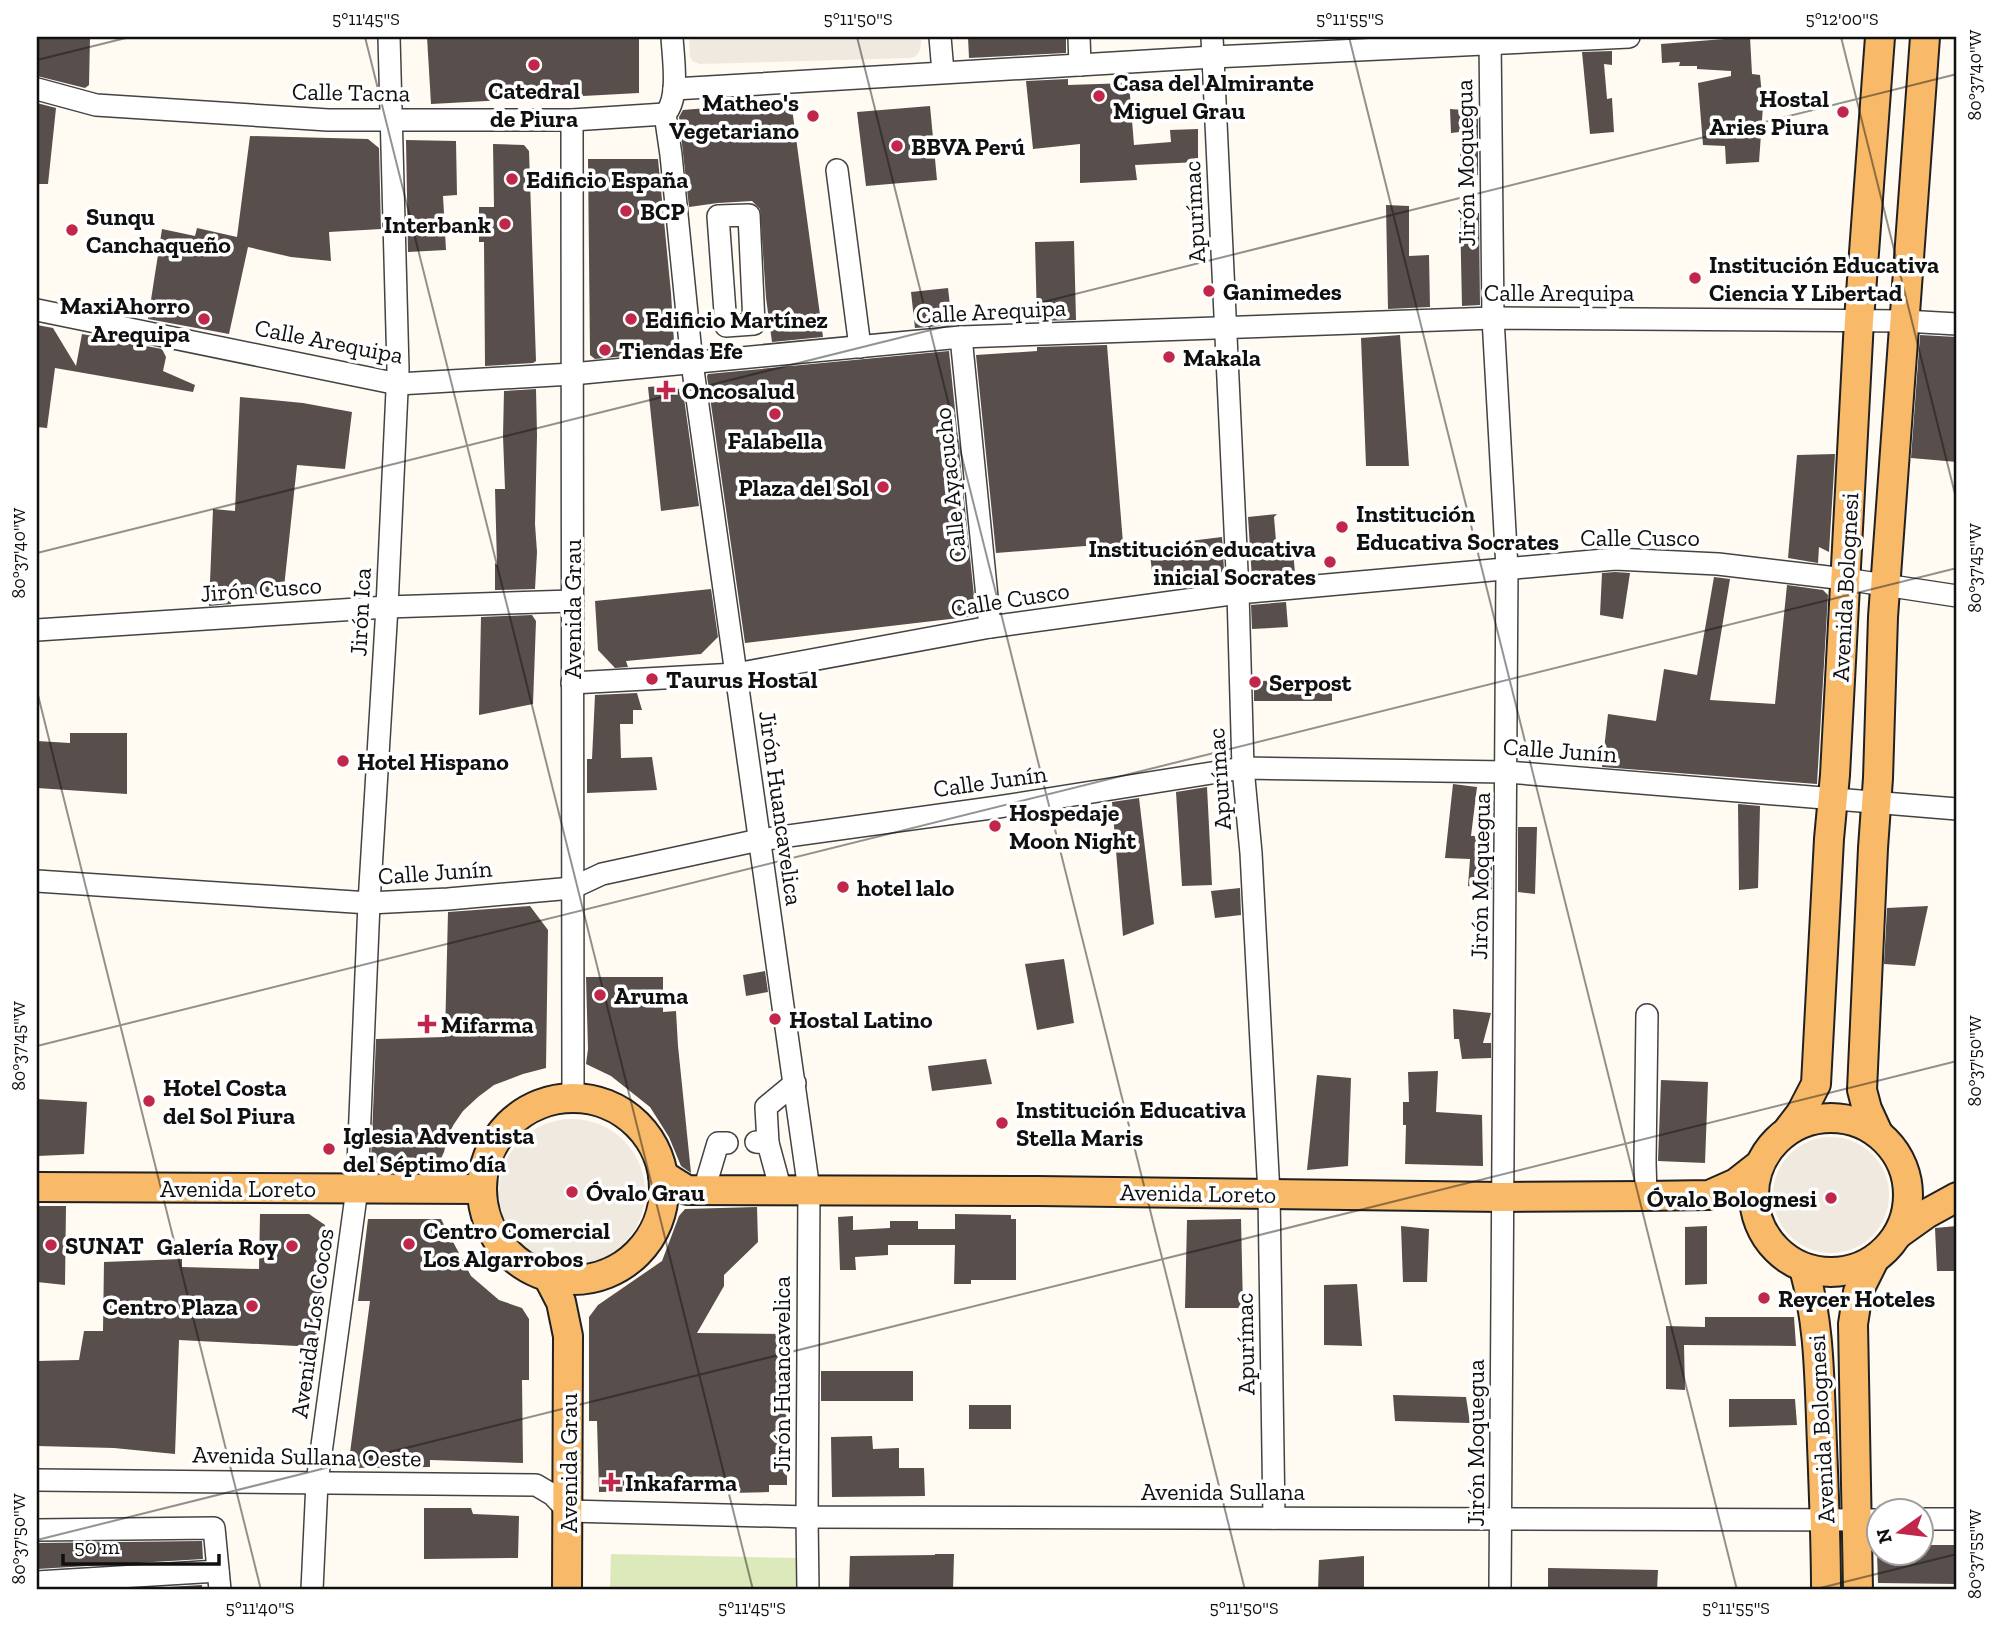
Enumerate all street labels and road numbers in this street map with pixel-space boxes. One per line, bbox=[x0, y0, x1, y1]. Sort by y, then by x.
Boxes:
street label: Calle Tacna bbox=[292, 76, 411, 108]
street label: Jirón Moquegua bbox=[1449, 79, 1481, 247]
street label: Apurímac bbox=[1177, 160, 1211, 264]
street label: Calle Arequipa bbox=[1484, 278, 1635, 307]
street label: Calle Arequipa bbox=[915, 293, 1067, 329]
street label: Calle Arequipa bbox=[252, 312, 406, 370]
street label: Calle Ayacucho bbox=[927, 406, 973, 564]
street label: Avenida Bolognesi bbox=[1826, 492, 1864, 682]
street label: Calle Cusco bbox=[1580, 523, 1700, 552]
street label: Avenida Grau bbox=[558, 538, 587, 679]
street label: Jirón Ica bbox=[343, 567, 377, 657]
street label: Jirón Cusco bbox=[199, 570, 323, 608]
street label: Calle Cusco bbox=[949, 575, 1071, 623]
street label: Jirón Huancavelica bbox=[753, 709, 809, 908]
street label: Apurímac bbox=[1201, 727, 1237, 831]
street label: Calle Junín bbox=[1502, 732, 1618, 768]
street label: Calle Junín bbox=[931, 759, 1049, 803]
street label: Jirón Moquegua bbox=[1464, 792, 1496, 960]
street label: Calle Junín bbox=[377, 854, 493, 890]
street label: Avenida Loreto bbox=[160, 1174, 316, 1203]
street label: Avenida Loreto bbox=[1120, 1177, 1276, 1209]
street label: Avenida Los Cocos bbox=[284, 1226, 340, 1420]
street label: Jirón Huancavelica bbox=[767, 1275, 796, 1472]
street label: Apurímac bbox=[1230, 1293, 1260, 1395]
street label: Avenida Bolognesi bbox=[1802, 1334, 1840, 1524]
street label: Jirón Moquegua bbox=[1461, 1359, 1490, 1527]
street label: Avenida Grau bbox=[554, 1392, 583, 1533]
street label: Avenida Sullana Oeste bbox=[192, 1440, 422, 1472]
street label: Avenida Sullana bbox=[1141, 1477, 1305, 1506]

